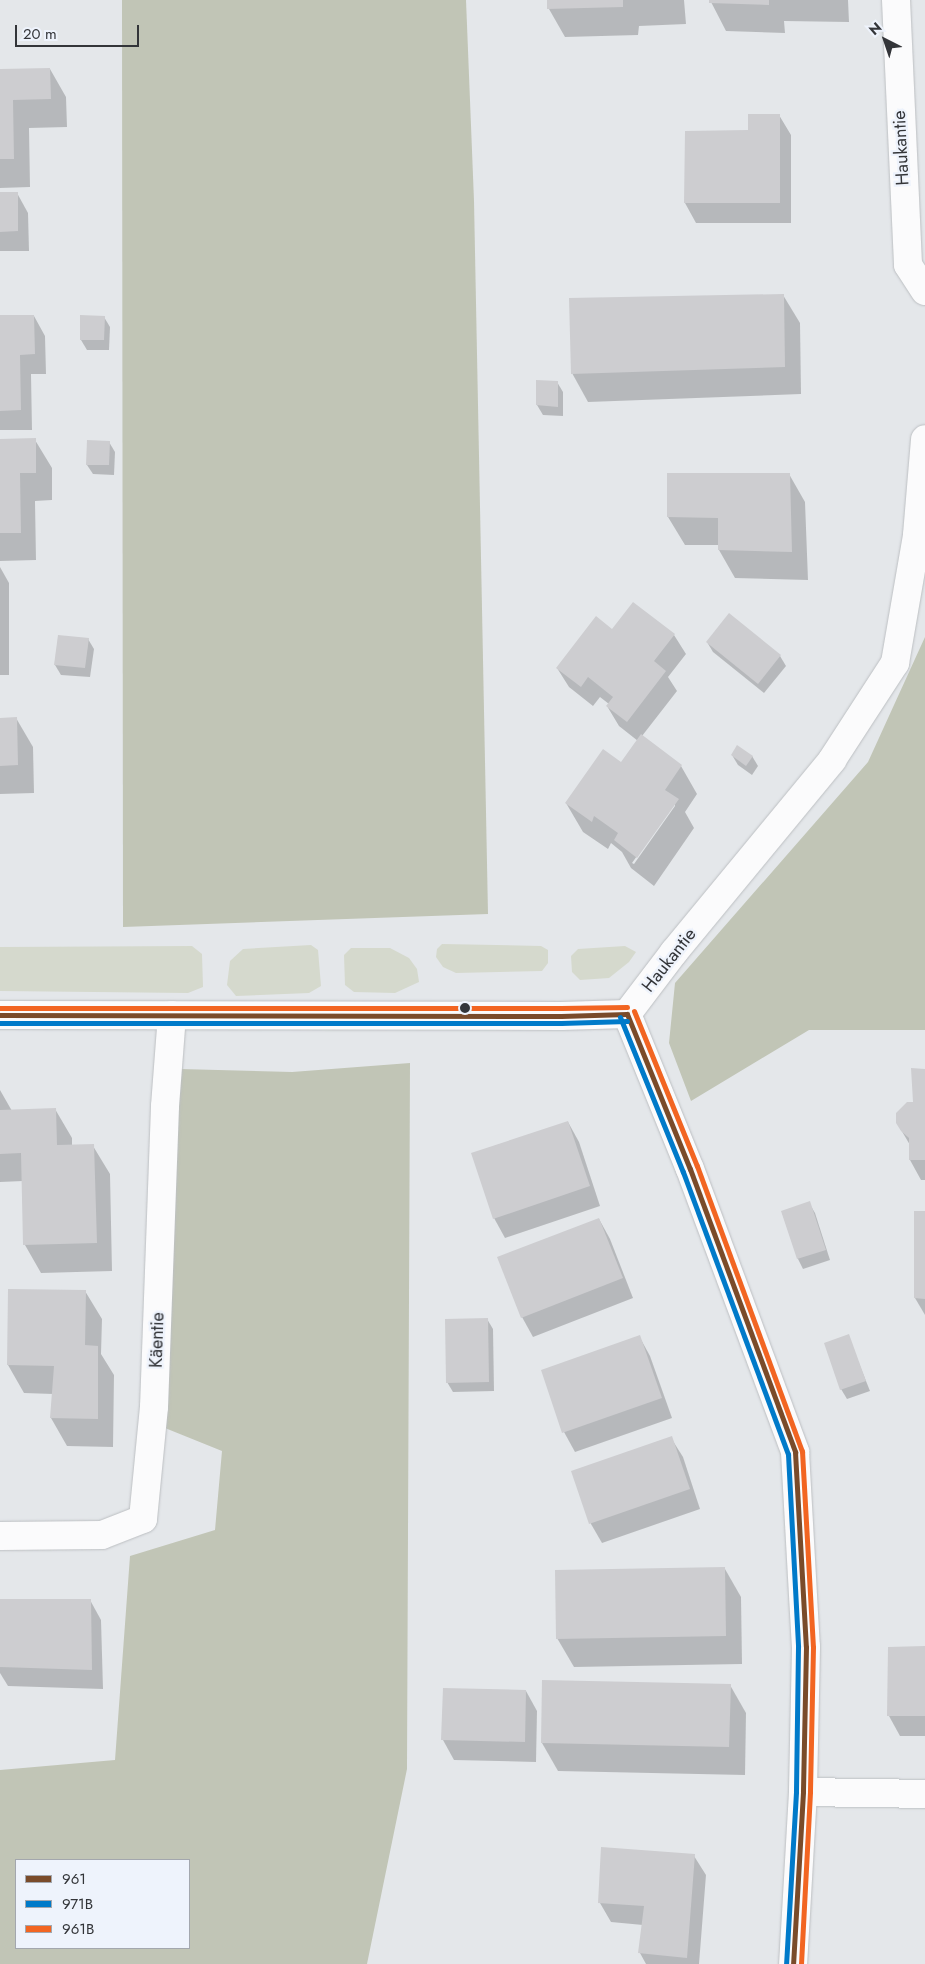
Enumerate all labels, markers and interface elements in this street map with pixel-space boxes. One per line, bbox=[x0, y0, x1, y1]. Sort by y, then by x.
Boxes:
scale bar bbox=[18, 15, 141, 47]
north arrow bbox=[860, 15, 910, 65]
text: N bbox=[864, 17, 886, 40]
text: 20 m bbox=[23, 23, 57, 45]
street label: Haukantie bbox=[888, 110, 914, 186]
street label: Haukantie bbox=[637, 924, 701, 996]
unlabelled marker bbox=[460, 1003, 470, 1013]
street label: Käentie bbox=[145, 1312, 169, 1368]
legend bbox=[15, 1859, 190, 1949]
text: 961 bbox=[62, 1868, 86, 1890]
text: 971B bbox=[62, 1893, 93, 1915]
text: 961B bbox=[62, 1918, 94, 1940]

